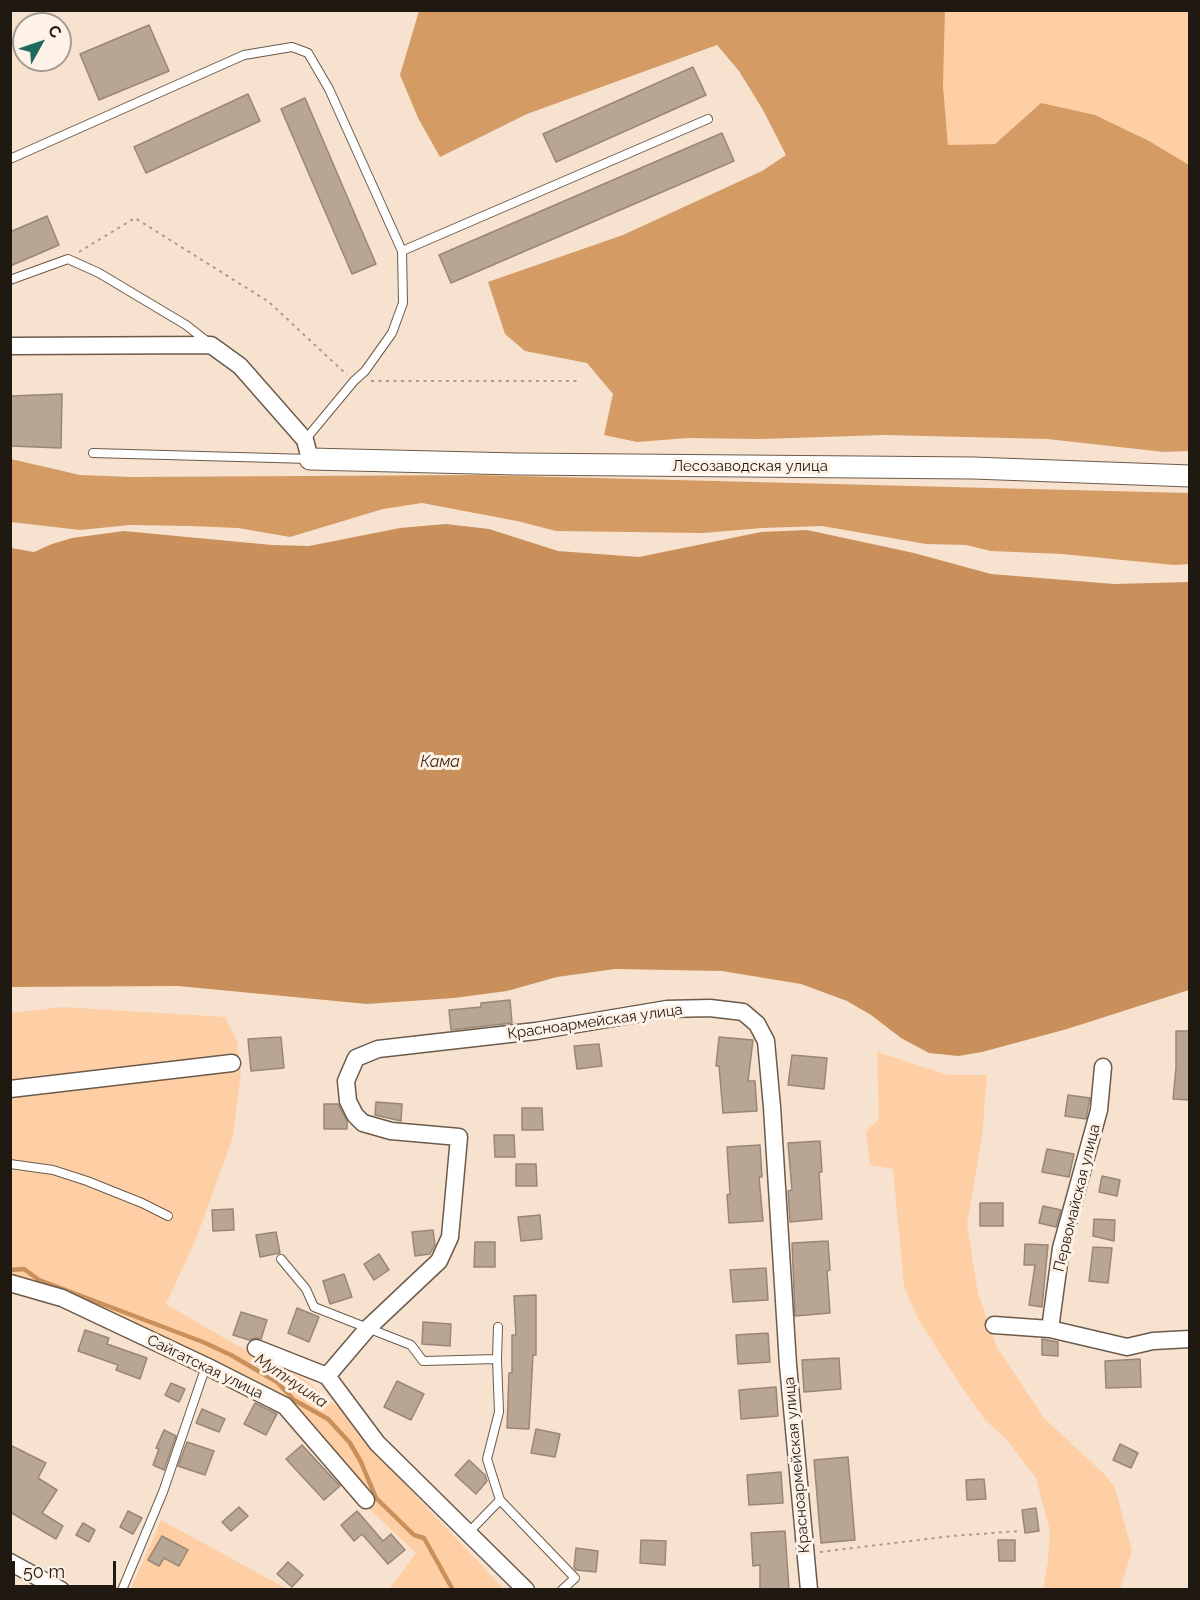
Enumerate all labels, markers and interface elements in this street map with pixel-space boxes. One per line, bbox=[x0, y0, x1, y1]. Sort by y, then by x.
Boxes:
north arrow bbox=[12, 12, 72, 72]
text: С bbox=[44, 21, 65, 42]
street label: Лесозаводская улица bbox=[672, 457, 828, 475]
water label: Кама bbox=[420, 752, 460, 772]
street label: Красноармейская улица bbox=[506, 1001, 684, 1043]
street label: Первомайская улица bbox=[1050, 1122, 1104, 1274]
street label: Сайгатская улица bbox=[144, 1331, 266, 1403]
water label: Мутнушка bbox=[251, 1350, 331, 1412]
street label: Красноармейская улица bbox=[780, 1376, 814, 1554]
scale bar bbox=[15, 1549, 118, 1587]
text: 50 m bbox=[23, 1561, 65, 1582]

